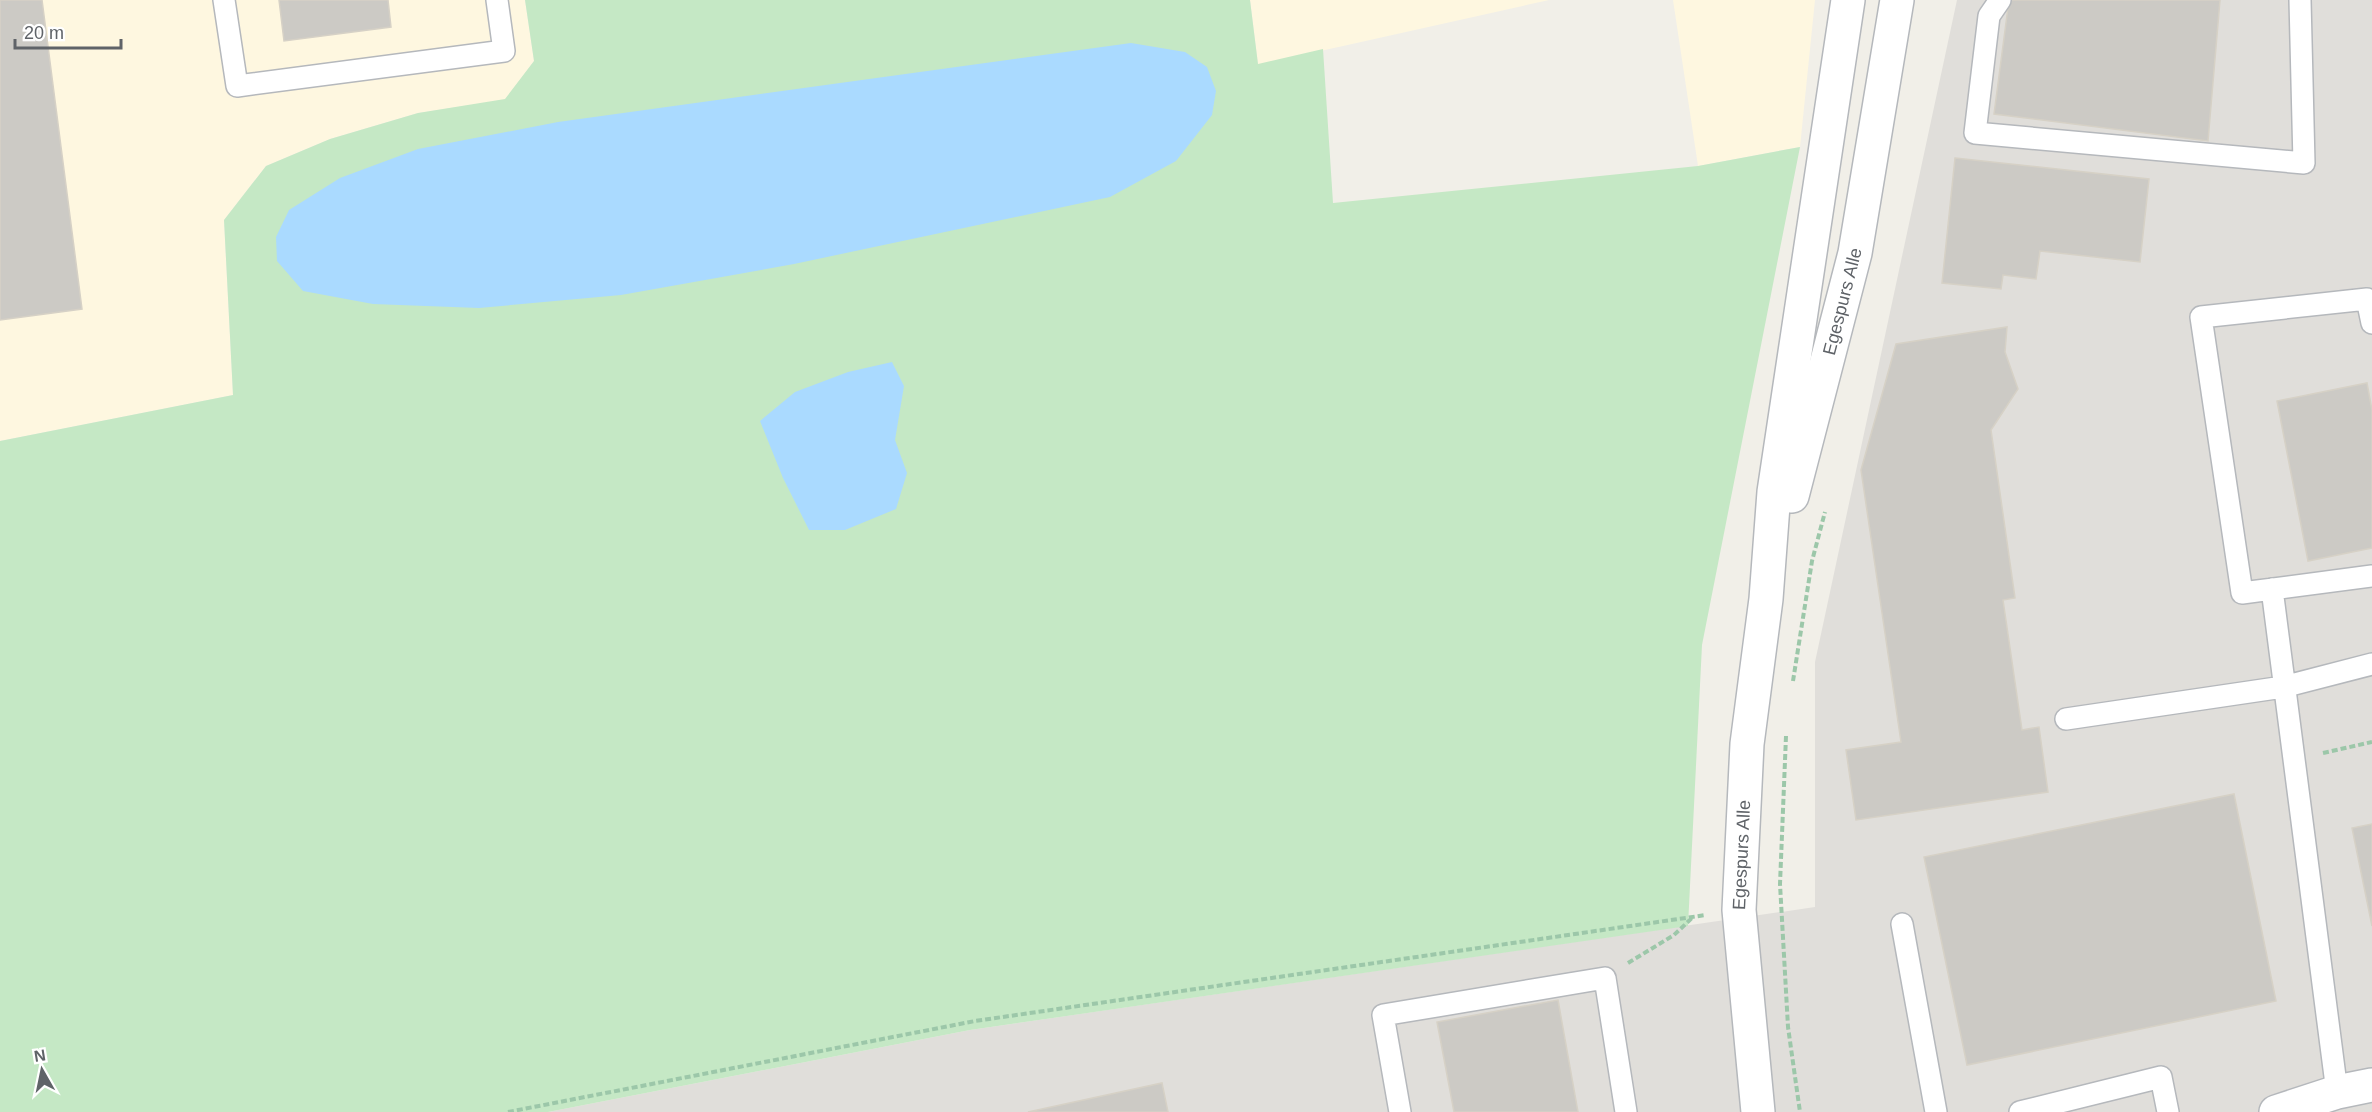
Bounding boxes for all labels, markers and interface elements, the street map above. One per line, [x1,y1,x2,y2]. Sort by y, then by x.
scale bar [15,12,122,50]
text: 20 m [24,23,64,43]
street label: Egespurs Alle [1819,246,1866,357]
street label: Egespurs Alle [1729,799,1754,910]
north arrow [12,1040,72,1100]
text: N [33,1046,47,1065]

